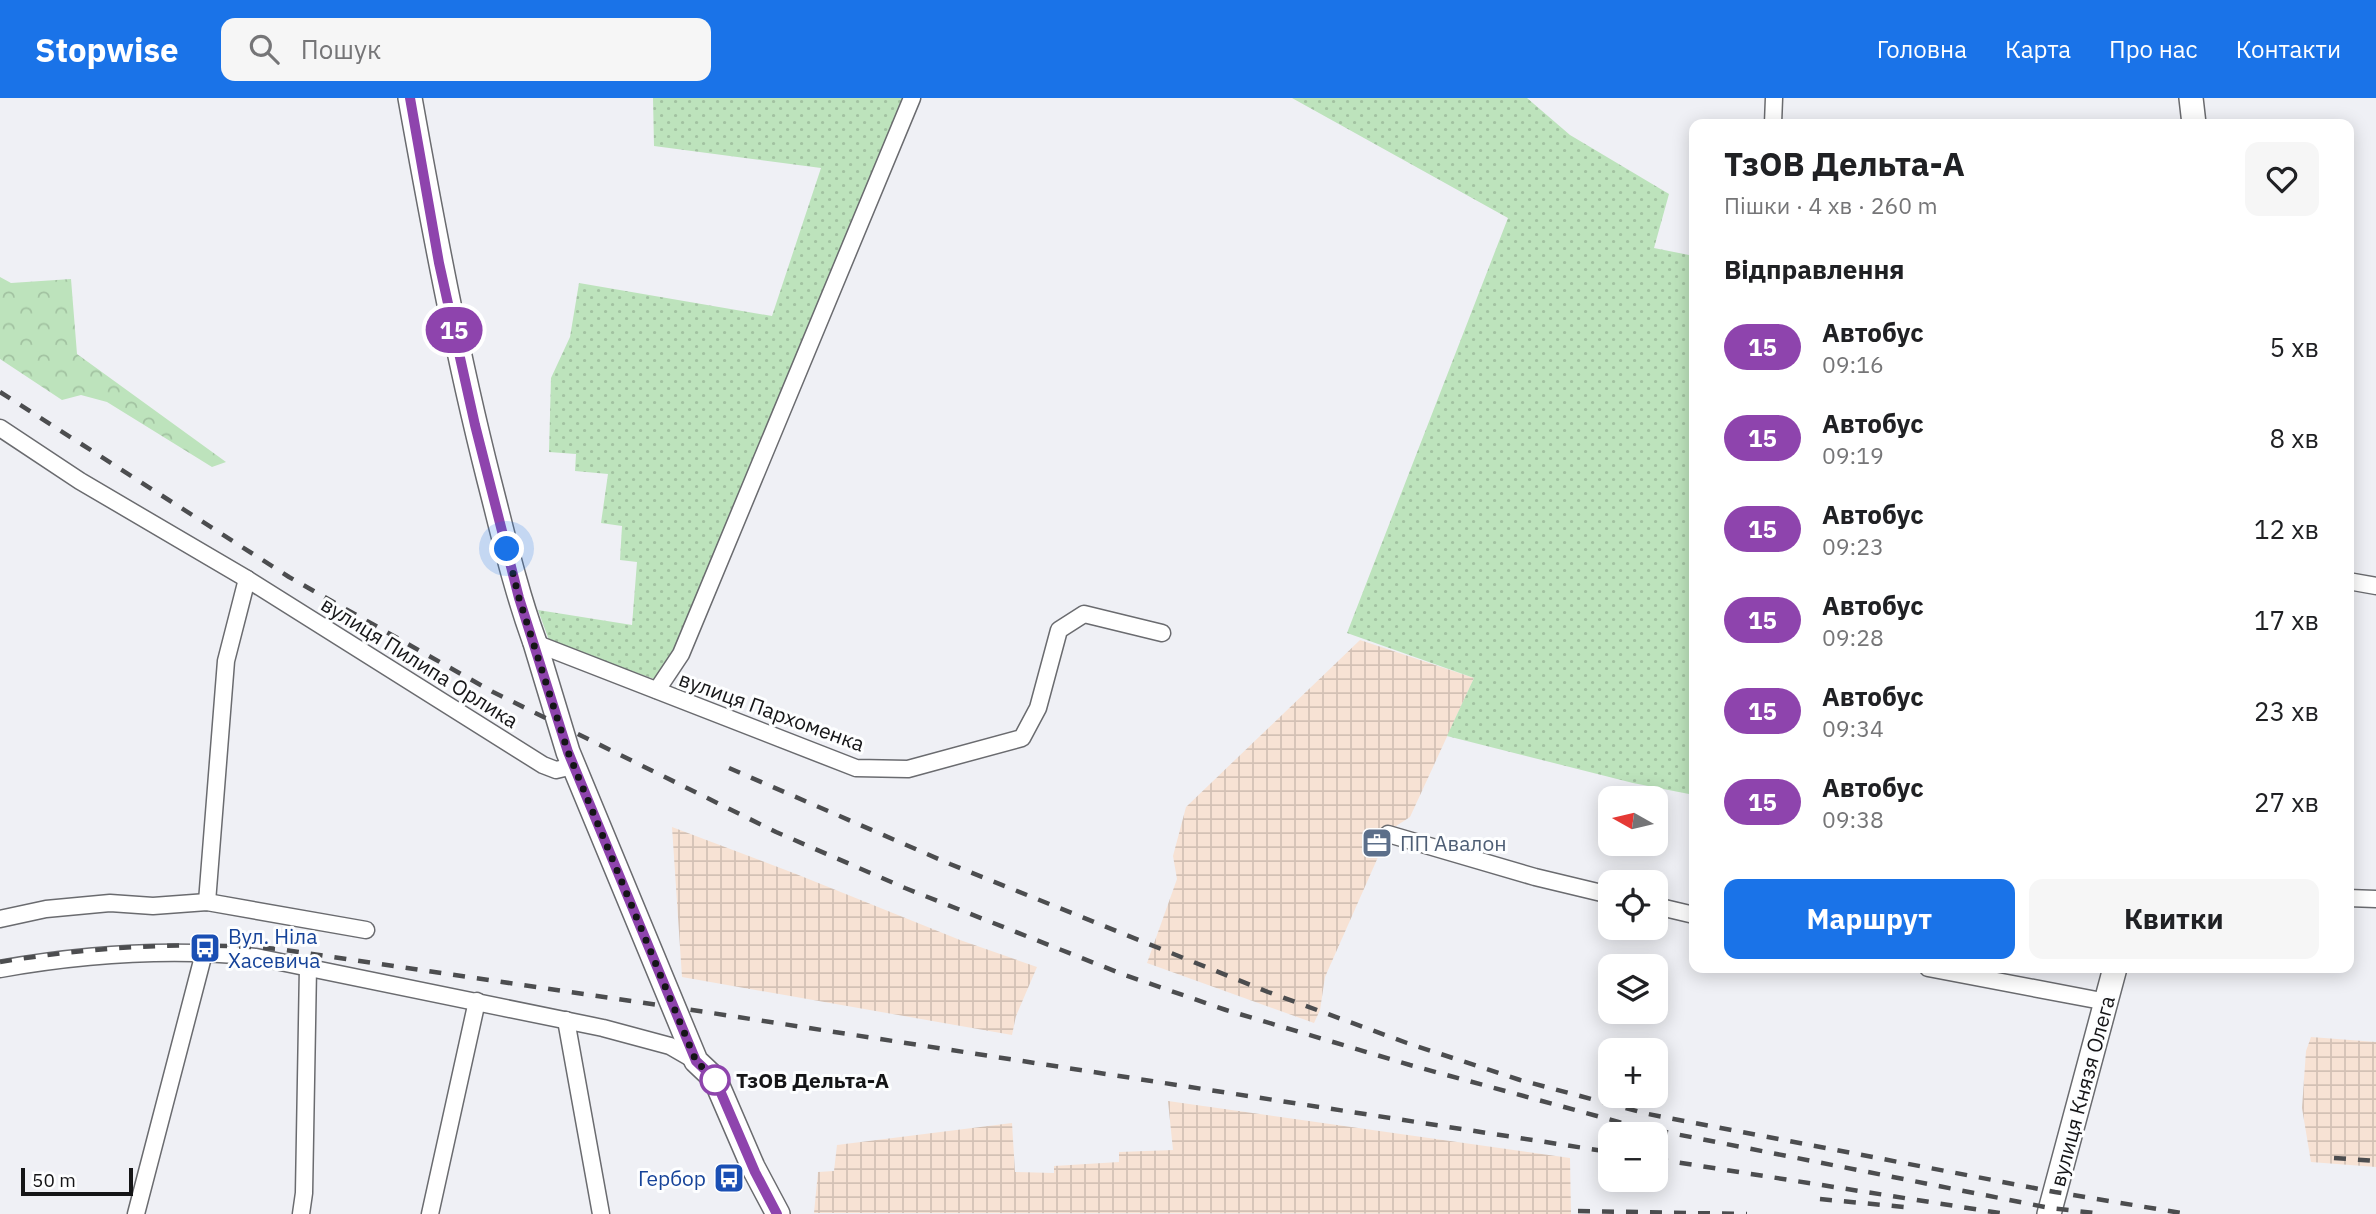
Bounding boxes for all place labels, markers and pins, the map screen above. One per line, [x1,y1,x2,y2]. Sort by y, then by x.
office icon: ПП Авалон [1360,826,1394,860]
place label: ПП Авалон [1400,829,1507,857]
place label: Вул. Ніла Хасевича [228,922,320,974]
bus stop icon: Вул. Ніла Хасевича [188,931,222,965]
marker: ТзОВ Дельта-А [700,1065,730,1095]
place label: ТзОВ Дельта-А [736,1066,889,1094]
bus stop icon: Гербор [712,1161,746,1195]
place label: Гербор [638,1164,706,1192]

